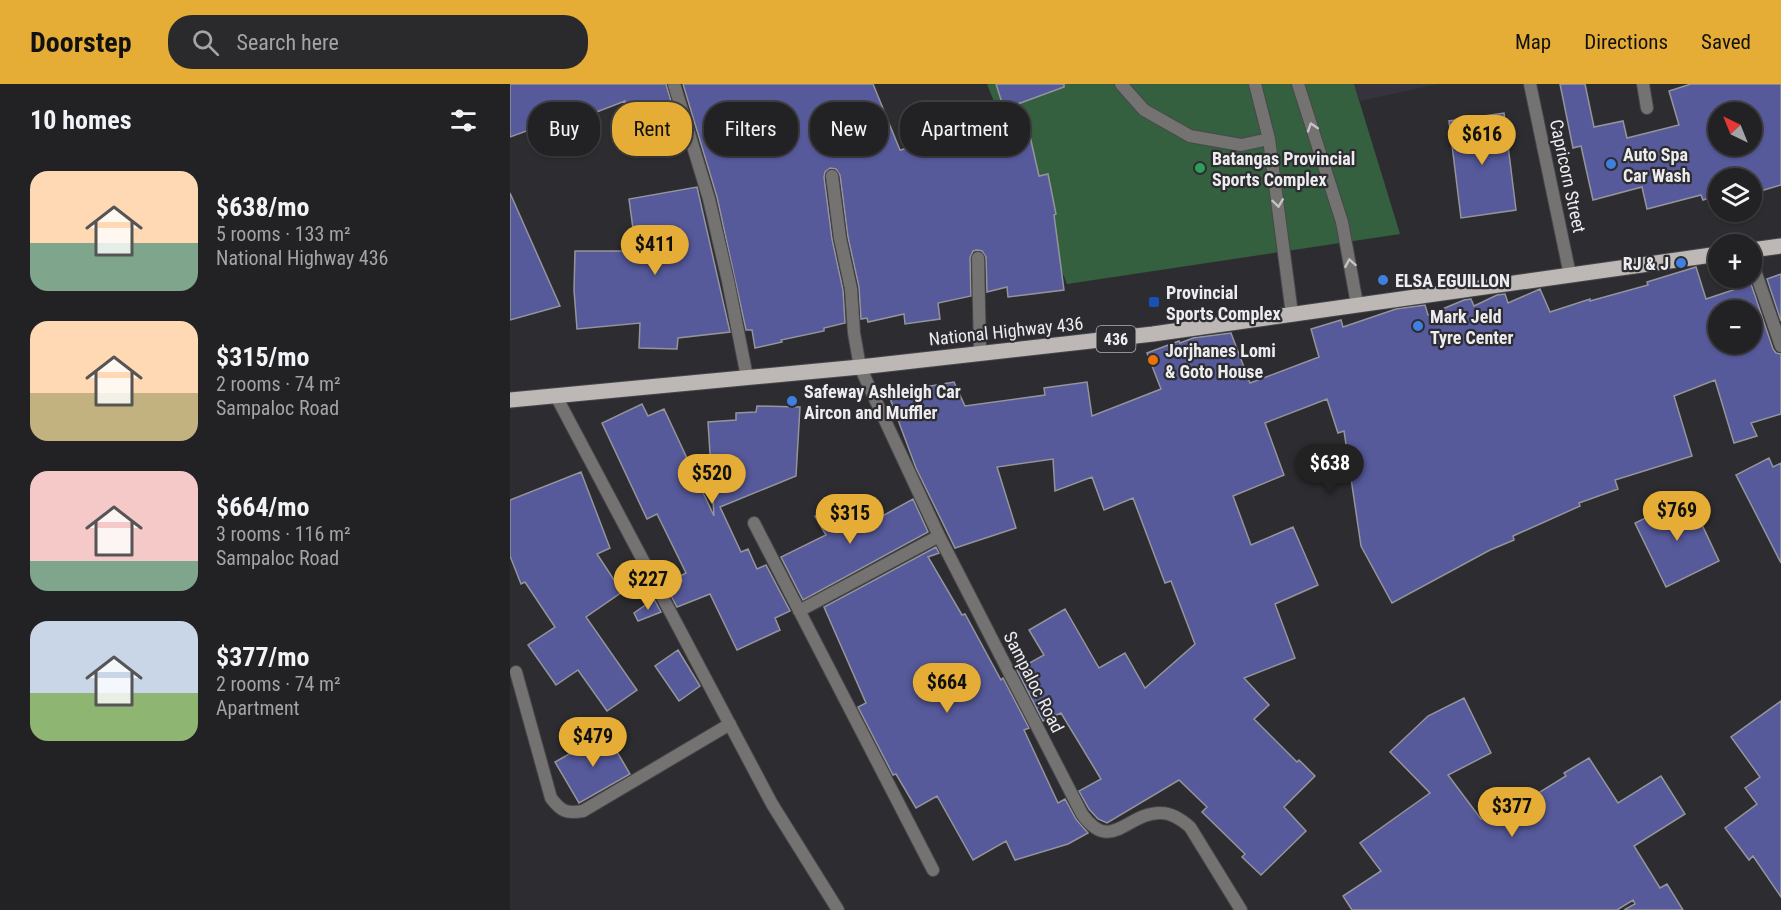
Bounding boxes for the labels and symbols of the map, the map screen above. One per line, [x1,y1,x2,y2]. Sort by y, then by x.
north arrow [1708,102,1762,156]
pin: $616 [1446,115,1518,166]
street label: Capricorn Street [1546,117,1590,235]
one-way arrow [1306,122,1319,133]
place label: Auto Spa Car Wash [1623,144,1691,186]
place label: Batangas Provincial Sports Complex [1212,148,1355,190]
marker: Auto Spa Car Wash [1604,157,1618,171]
marker: Batangas Provincial Sports Complex [1193,161,1207,175]
one-way arrow [1272,198,1284,208]
pin: $411 [619,225,691,276]
place label: RJ & J [1623,253,1669,274]
marker: RJ & J [1674,256,1688,270]
one-way arrow [1344,259,1357,269]
place label: ELSA EGUILLON [1395,270,1510,291]
marker: ELSA EGUILLON [1376,273,1390,287]
place label: Provincial Sports Complex [1166,282,1281,324]
marker: Provincial Sports Complex [1147,295,1161,309]
place label: Mark Jeld Tyre Center [1430,306,1513,348]
street label: National Highway 436 [928,312,1084,350]
marker: Mark Jeld Tyre Center [1411,319,1425,333]
road number: 436 [1096,326,1136,352]
place label: Jorjhanes Lomi & Goto House [1165,340,1276,382]
marker: Jorjhanes Lomi & Goto House [1146,353,1160,367]
place label: Safeway Ashleigh Car Aircon and Muffler [804,381,961,423]
marker: Safeway Ashleigh Car Aircon and Muffler [785,394,799,408]
pin: $638 [1294,444,1366,495]
pin: $520 [676,454,748,505]
pin: $769 [1641,491,1713,542]
pin: $315 [814,494,886,545]
pin: $227 [612,560,684,611]
street label: Sampaloc Road [1000,628,1068,736]
pin: $664 [911,663,983,714]
pin: $479 [557,717,629,768]
pin: $377 [1476,787,1548,838]

